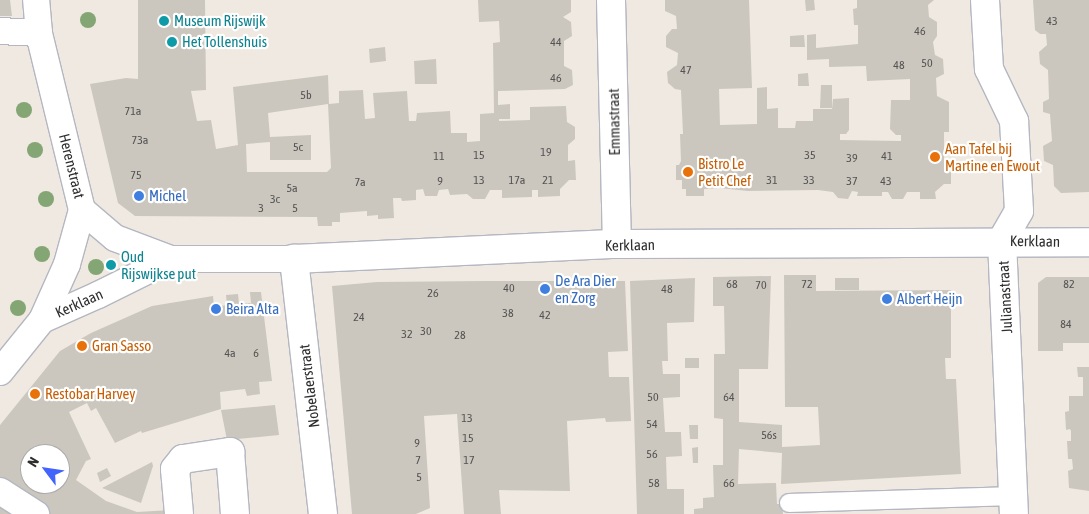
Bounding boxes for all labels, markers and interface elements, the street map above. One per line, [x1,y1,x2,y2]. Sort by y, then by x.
place label: Museum Rijswijk [174,12,266,30]
marker: Museum Rijswijk [158,15,170,27]
house number: 43 [1046,15,1058,29]
house number: 46 [914,25,926,39]
place label: Het Tollenshuis [182,33,267,51]
marker: Het Tollenshuis [166,36,178,48]
house number: 44 [550,36,562,50]
house number: 50 [921,57,933,71]
house number: 48 [893,59,905,73]
house number: 47 [680,64,692,78]
house number: 46 [550,72,562,86]
street label: Emmastraat [604,88,624,156]
house number: 5b [300,89,312,103]
house number: 71a [125,105,141,119]
street label: Herenstraat [55,132,89,200]
house number: 73a [132,134,148,148]
place label: Aan Tafel bij Martine en Ewout [945,139,1040,174]
house number: 5c [293,141,303,155]
house number: 19 [540,146,552,160]
house number: 15 [473,149,485,163]
house number: 35 [804,149,816,163]
house number: 11 [433,150,445,164]
house number: 41 [881,150,893,164]
marker: Aan Tafel bij Martine en Ewout [929,151,941,163]
house number: 39 [846,152,858,166]
place label: Bistro Le Petit Chef [698,154,751,189]
marker: Bistro Le Petit Chef [682,166,694,178]
house number: 75 [130,169,142,183]
house number: 13 [473,174,485,188]
house number: 17a [509,174,525,188]
house number: 21 [542,174,554,188]
house number: 31 [766,174,778,188]
house number: 33 [803,174,815,188]
house number: 9 [437,175,443,189]
house number: 37 [846,175,858,189]
house number: 43 [880,175,892,189]
house number: 7a [354,176,366,190]
house number: 5a [286,182,298,196]
place label: Michel [149,187,186,205]
marker: Michel [133,190,145,202]
house number: 3c [270,193,280,207]
house number: 3 [258,202,264,216]
house number: 5 [292,202,298,216]
street label: Kerklaan [1010,232,1060,250]
street label: Kerklaan [605,236,655,254]
place label: Oud Rijswijkse put [121,247,196,282]
marker: Oud Rijswijkse put [105,259,117,271]
street label: Julianastraat [994,260,1016,334]
place label: De Ara Dier en Zorg [555,271,616,306]
house number: 68 [726,278,738,292]
house number: 72 [801,278,813,292]
house number: 82 [1063,278,1075,292]
house number: 70 [755,279,767,293]
house number: 40 [503,282,515,296]
marker: De Ara Dier en Zorg [539,283,551,295]
house number: 48 [661,283,673,297]
street label: Kerklaan [52,285,106,321]
house number: 26 [427,287,439,301]
place label: Albert Heijn [897,290,963,308]
marker: Albert Heijn [881,293,893,305]
place label: Beira Alta [226,300,279,318]
marker: Beira Alta [210,303,222,315]
house number: 38 [502,307,514,321]
house number: 42 [539,309,551,323]
house number: 24 [353,311,365,325]
house number: 84 [1060,318,1072,332]
house number: 30 [420,325,432,339]
house number: 32 [401,328,413,342]
house number: 28 [454,329,466,343]
place label: Gran Sasso [92,337,151,355]
marker: Gran Sasso [76,340,88,352]
street label: Nobelaerstraat [295,343,323,429]
house number: 4a [224,347,236,361]
house number: 6 [253,347,259,361]
place label: Restobar Harvey [45,385,135,403]
marker: Restobar Harvey [29,388,41,400]
house number: 50 [647,391,659,405]
house number: 64 [723,391,735,405]
house number: 13 [461,412,473,426]
house number: 54 [646,418,658,432]
house number: 56s [761,429,777,443]
house number: 15 [462,432,474,446]
house number: 9 [414,437,420,451]
north arrow [20,444,70,494]
house number: 56 [646,448,658,462]
text: N [24,454,42,469]
house number: 7 [415,454,421,468]
house number: 17 [463,454,475,468]
house number: 5 [416,471,422,485]
house number: 58 [648,477,660,491]
house number: 66 [723,477,735,491]

